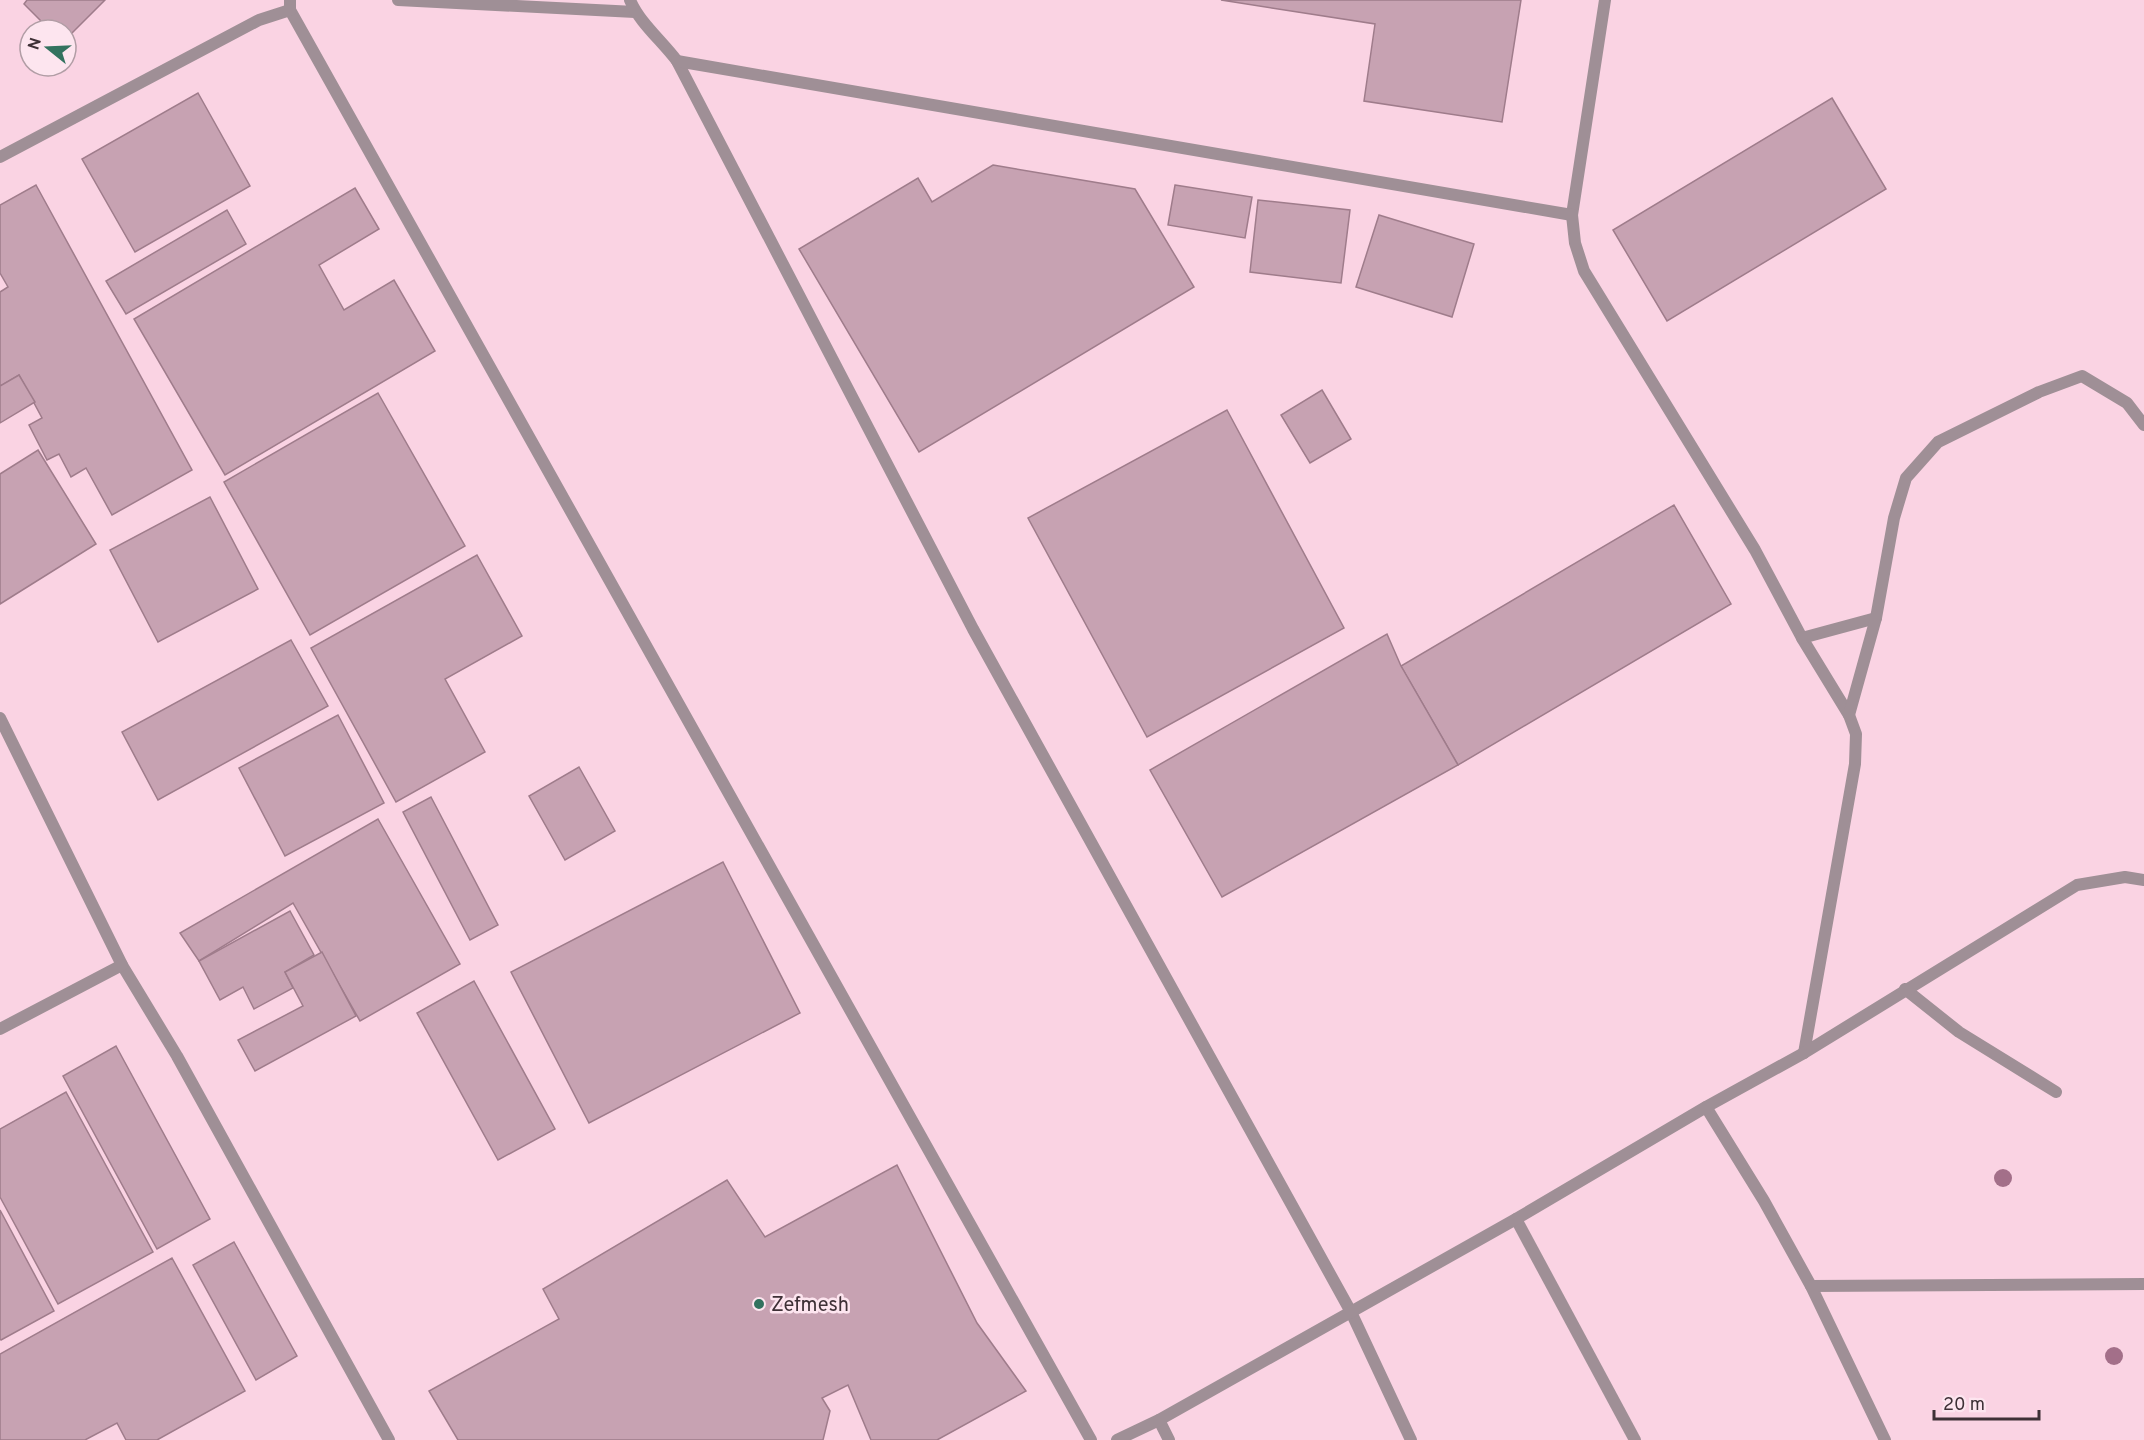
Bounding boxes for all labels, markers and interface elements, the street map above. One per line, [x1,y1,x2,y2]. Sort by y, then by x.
north arrow [18,18,78,78]
text: N [24,35,47,53]
place label: Zefmesh [771,1293,849,1319]
marker: Zefmesh [752,1297,766,1311]
scale bar [1934,1383,2039,1421]
text: 20 m [1943,1394,1985,1417]

